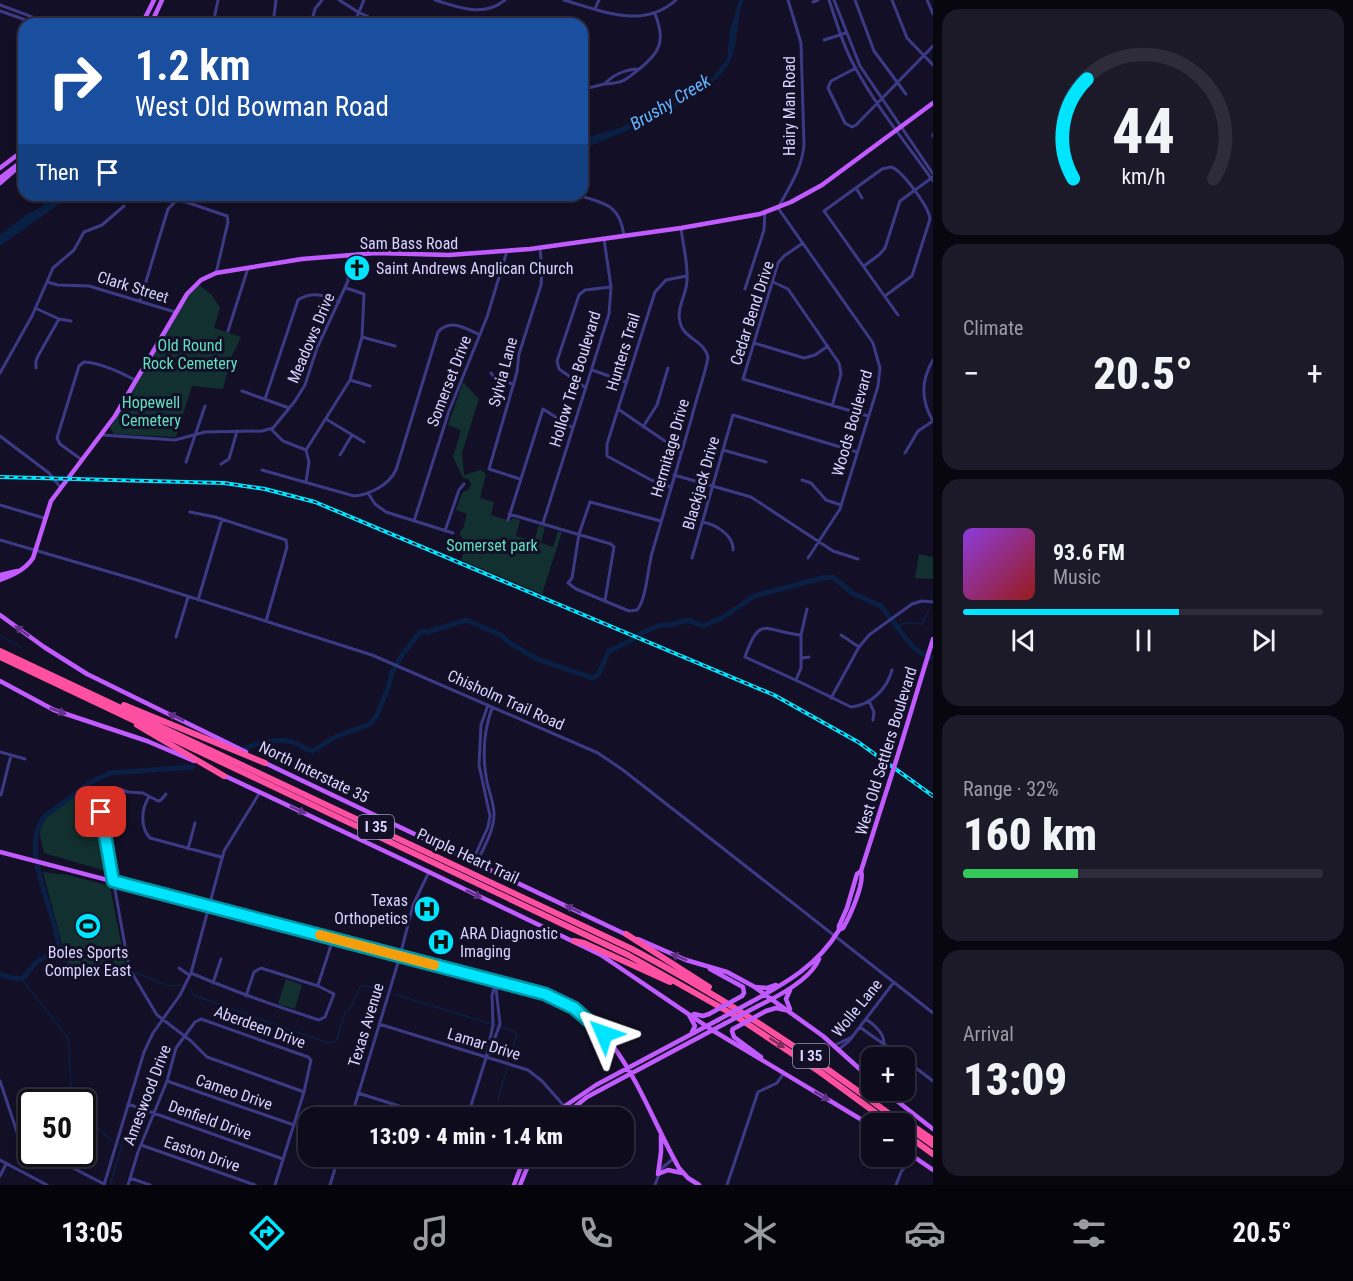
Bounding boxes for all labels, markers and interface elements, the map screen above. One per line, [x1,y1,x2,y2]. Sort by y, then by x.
text: 1.2 km [135,41,251,90]
icon: right [36,42,114,120]
street label: Hairy Man Road [780,56,799,156]
water label: Brushy Creek [626,69,715,134]
text: West Old Bowman Road [135,91,389,123]
text: 44 [1111,95,1175,168]
icon: arrive [91,156,124,189]
text: Then [36,160,79,185]
text: km/h [1121,164,1165,189]
street label: Sam Bass Road [360,234,458,253]
church icon: Saint Andrews Anglican Church [342,253,372,283]
place label: Saint Andrews Anglican Church [376,259,573,278]
street label: Cedar Bend Drive [726,259,778,367]
street label: Clark Street [95,267,171,307]
street label: Meadows Drive [283,290,339,386]
street label: Hollow Tree Boulevard [545,309,605,449]
street label: Hunters Trail [602,311,644,393]
text: Climate [963,316,1023,340]
street label: Somerset Drive [423,333,475,429]
street label: Sylvia Lane [485,335,521,409]
park label: Old Round Rock Cemetery [143,336,238,373]
text: 20.5° [1093,347,1193,400]
text: − [963,354,980,393]
text: + [1307,354,1323,393]
street label: Woods Boulevard [828,368,876,478]
park label: Hopewell Cemetery [121,393,181,430]
street label: Hermitage Drive [647,397,693,499]
street label: Blackjack Drive [679,434,723,532]
park label: Somerset park [446,536,539,555]
text: 93.6 FM [1053,540,1125,565]
text: Music [1053,565,1101,589]
icon: previous [1007,624,1040,657]
icon: pause [1127,624,1160,657]
icon: next [1247,624,1280,657]
one-way arrow [15,625,31,637]
street label: West Old Settlers Boulevard [851,665,921,837]
street label: Chisholm Trail Road [445,666,567,734]
one-way arrow [50,707,68,717]
one-way arrow [168,712,185,721]
street label: North Interstate 35 [256,737,372,807]
text: Range · 32% [963,777,1059,801]
pin [75,786,126,837]
icon: arrive [84,795,117,828]
one-way arrow [290,805,307,814]
text: 160 km [963,808,1097,861]
road number: I 35 [358,815,394,839]
street label: Purple Heart Trail [414,824,522,888]
one-way arrow [466,889,483,898]
place label: Texas Orthopetics [334,891,408,928]
hospital icon: Texas Orthopetics [412,894,442,924]
one-way arrow [565,904,582,913]
sports icon: Boles Sports Complex East [73,911,103,941]
place label: ARA Diagnostic Imaging [460,924,558,961]
hospital icon: ARA Diagnostic Imaging [426,927,456,957]
place label: Boles Sports Complex East [45,943,132,980]
one-way arrow [670,952,688,962]
street label: Wolle Lane [828,975,886,1041]
street label: Texas Avenue [344,981,388,1069]
street label: Aberdeen Drive [212,1002,308,1052]
position arrow [572,1002,636,1066]
text: Arrival [963,1022,1014,1046]
street label: Lamar Drive [445,1024,523,1064]
one-way arrow [769,1038,785,1049]
street label: Ameswood Drive [119,1042,175,1148]
road number: I 35 [793,1044,829,1068]
map controls [861,1047,915,1167]
button: + [861,1047,915,1101]
text: 13:09 [963,1053,1067,1106]
street label: Cameo Drive [193,1070,275,1114]
speed limit sign: 50 [18,1089,96,1167]
one-way arrow [814,1091,831,1101]
street label: Denfield Drive [166,1096,254,1144]
button: − [861,1113,915,1167]
text: 13:09 · 4 min · 1.4 km [369,1124,563,1149]
street label: Easton Drive [162,1132,242,1176]
icon: directions [246,1212,288,1254]
icon: music [410,1212,452,1254]
icon: phone [575,1212,617,1254]
icon: climate [739,1212,781,1254]
icon: car [904,1212,946,1254]
icon: filters [1068,1212,1110,1254]
text: 13:05 [61,1217,123,1249]
text: 20.5° [1232,1217,1292,1249]

